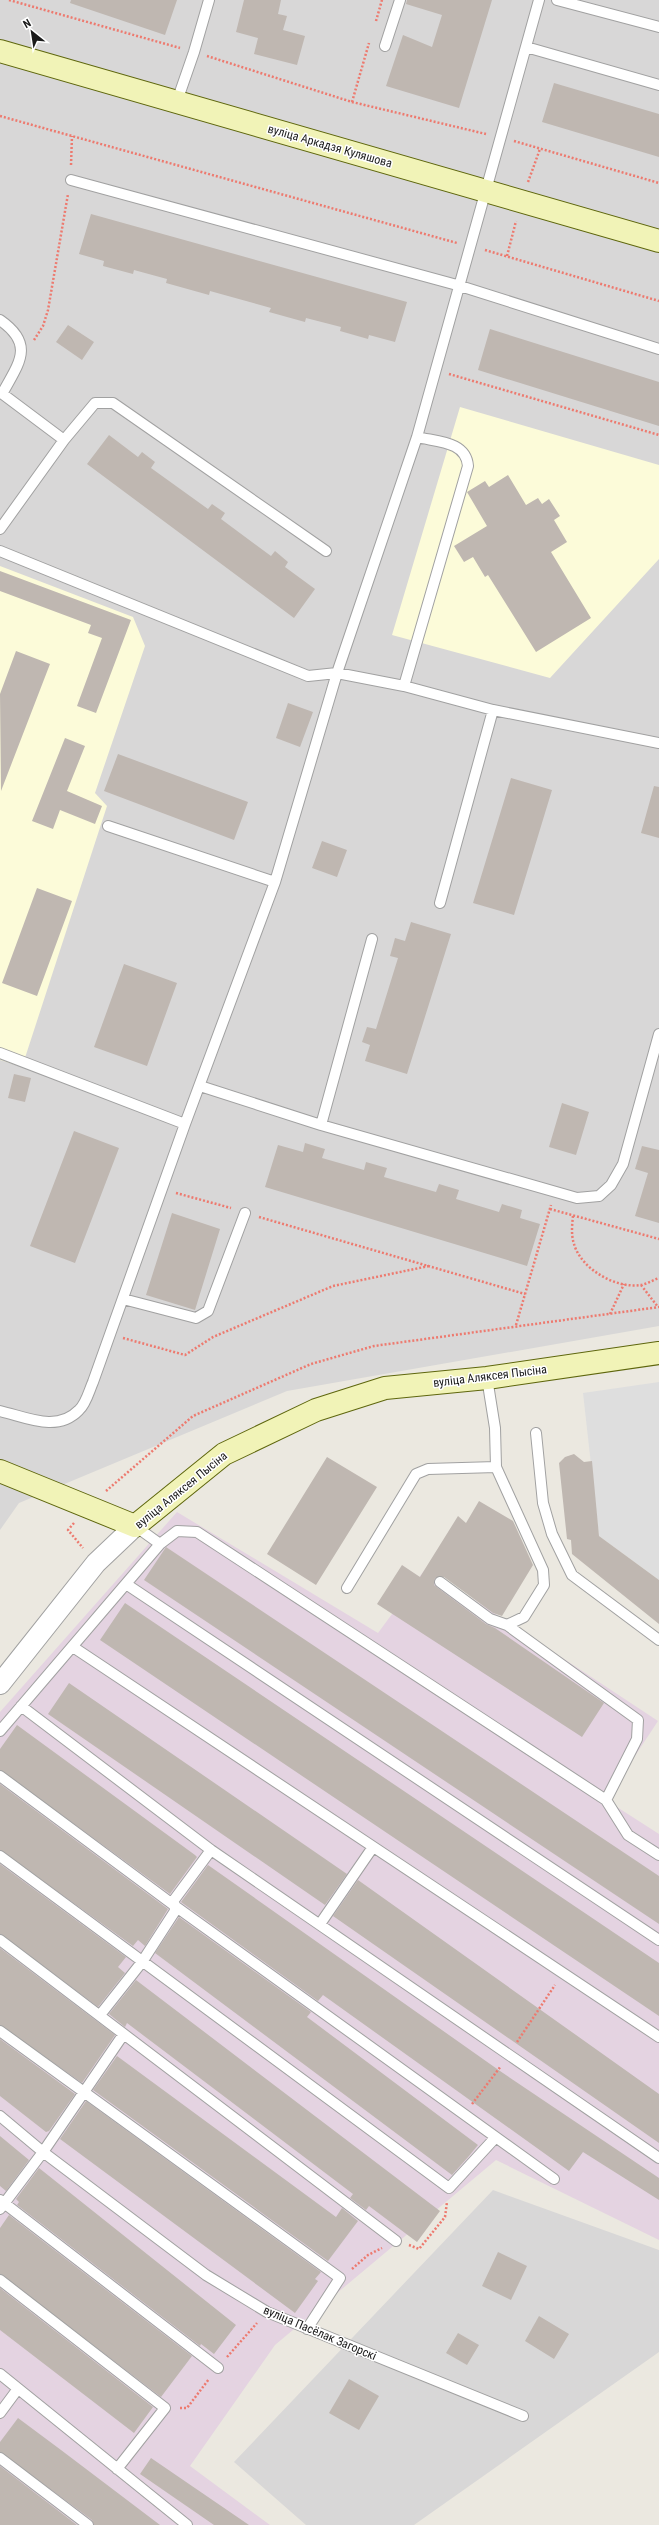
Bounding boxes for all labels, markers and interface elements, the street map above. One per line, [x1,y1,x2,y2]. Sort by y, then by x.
north arrow [12,12,52,52]
text: N [21,16,34,31]
street label: вуліца Аркадзя Куляшова [266,122,394,171]
street label: вуліца Аляксея Пысіна [432,1362,548,1390]
street label: вуліца Аляксея Пысіна [132,1448,230,1531]
street label: вуліца Пасёлак Загорскі [261,2303,379,2363]

